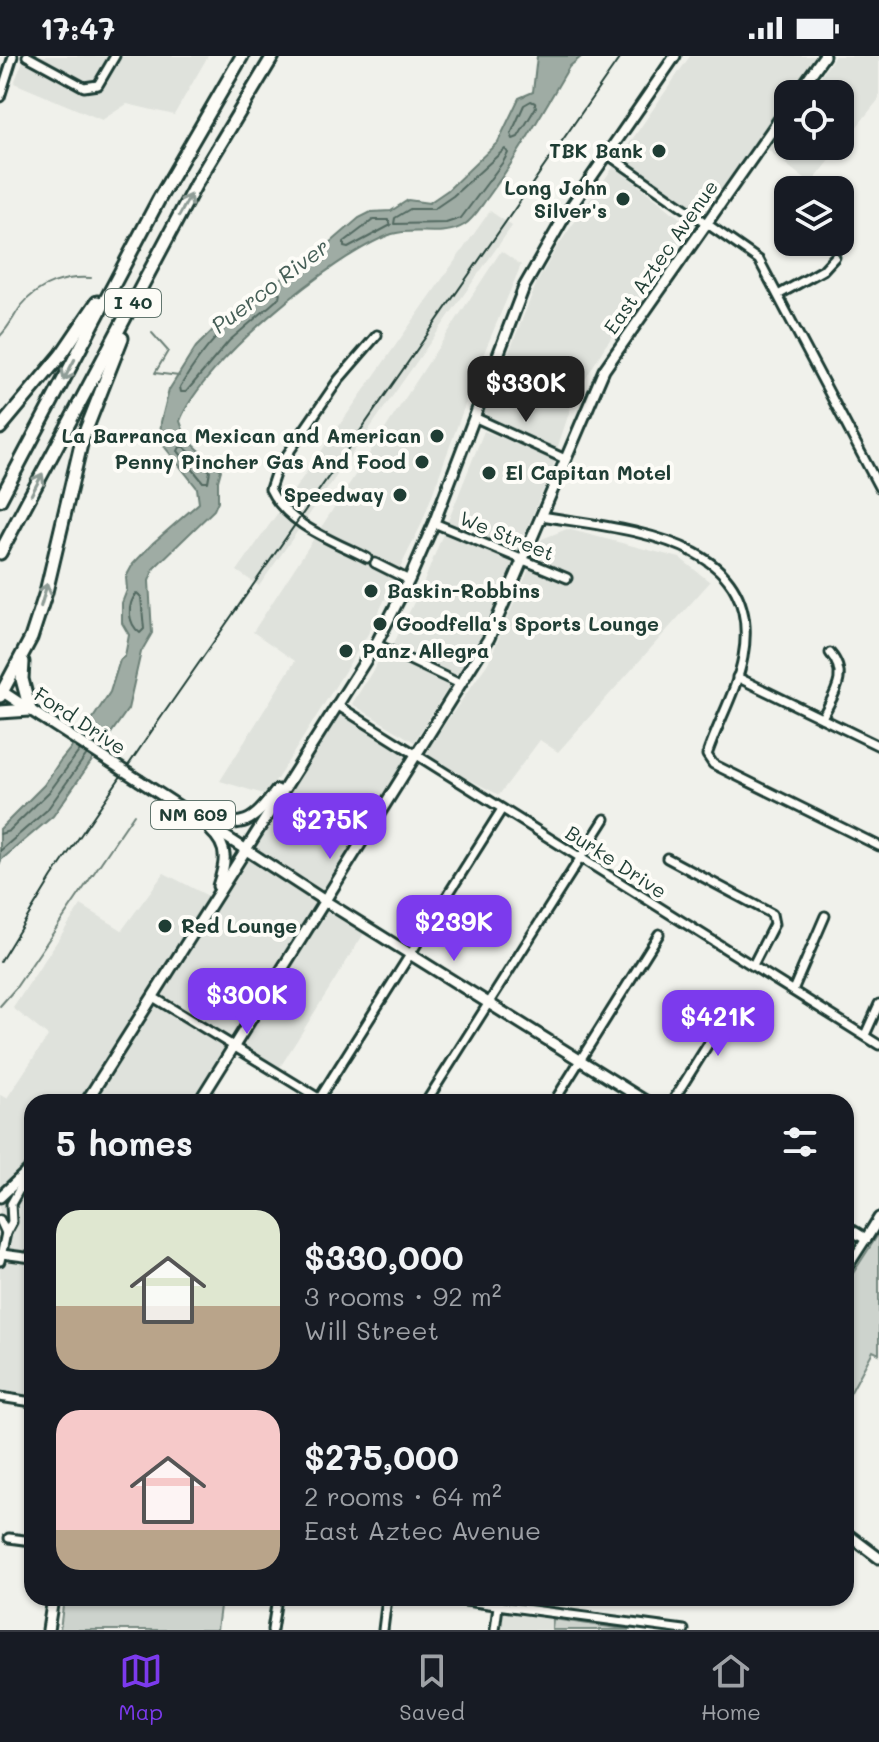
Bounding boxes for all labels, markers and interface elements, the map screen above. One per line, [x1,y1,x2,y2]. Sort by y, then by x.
text: 17:47 [40,8,115,48]
map controls [774,80,854,256]
button: locate [774,80,854,160]
place label: TBK Bank [549,137,643,163]
marker: TBK Bank [650,142,668,160]
place label: Long John Silver's [504,174,607,223]
street label: East Aztec Avenue [597,174,723,339]
button: layers [774,176,854,256]
marker: Long John Silver's [614,190,632,208]
one-way arrow [178,194,194,218]
water label: Puerco River [205,232,334,339]
road number: I 40 [105,289,161,317]
pin: $330K [470,356,582,424]
one-way arrow [61,357,76,381]
text: $330K [485,365,567,399]
place label: La Barranca Mexican and American [62,422,421,448]
marker: La Barranca Mexican and American [428,427,446,445]
place label: Penny Pincher Gas And Food [114,448,406,474]
marker: Penny Pincher Gas And Food [413,453,431,471]
place label: El Capitan Motel [505,459,671,485]
marker: El Capitan Motel [480,464,498,482]
one-way arrow [29,473,45,496]
place label: Speedway [284,481,384,507]
marker: Speedway [391,486,409,504]
street label: We Street [456,504,559,566]
place label: Baskin-Robbins [387,577,540,603]
marker: Baskin-Robbins [362,582,380,600]
one-way arrow [38,583,53,609]
place label: Goodfella's Sports Lounge [396,610,659,636]
marker: Goodfella's Sports Lounge [371,615,389,633]
place label: Panz Allegra [362,637,489,663]
marker: Panz Allegra [337,642,355,660]
street label: Ford Drive [29,681,132,760]
pin: $275K [274,793,386,861]
road number: NM 609 [151,801,235,829]
text: $275K [291,802,369,836]
street label: Burke Drive [561,819,672,904]
pin: $239K [398,895,510,963]
text: $239K [415,904,493,938]
place label: Red Lounge [181,912,297,938]
marker: Red Lounge [156,917,174,935]
pin: $300K [191,968,303,1036]
text: $300K [206,977,288,1011]
pin: $421K [662,990,774,1058]
text: $421K [680,999,756,1033]
text: 5 homes [56,1120,193,1165]
icon: filters [778,1120,822,1164]
text: $330,000 [304,1234,464,1279]
icon: home [120,1242,216,1338]
text: 3 rooms · 92 m² [304,1279,502,1313]
text: Will Street [304,1313,439,1347]
text: $275,000 [304,1434,459,1479]
icon: home [120,1442,216,1538]
text: 2 rooms · 64 m² [304,1479,502,1513]
text: East Aztec Avenue [304,1513,541,1547]
tab: Map [118,1649,163,1726]
tab: Saved [399,1649,465,1726]
tab: Home [701,1649,761,1726]

